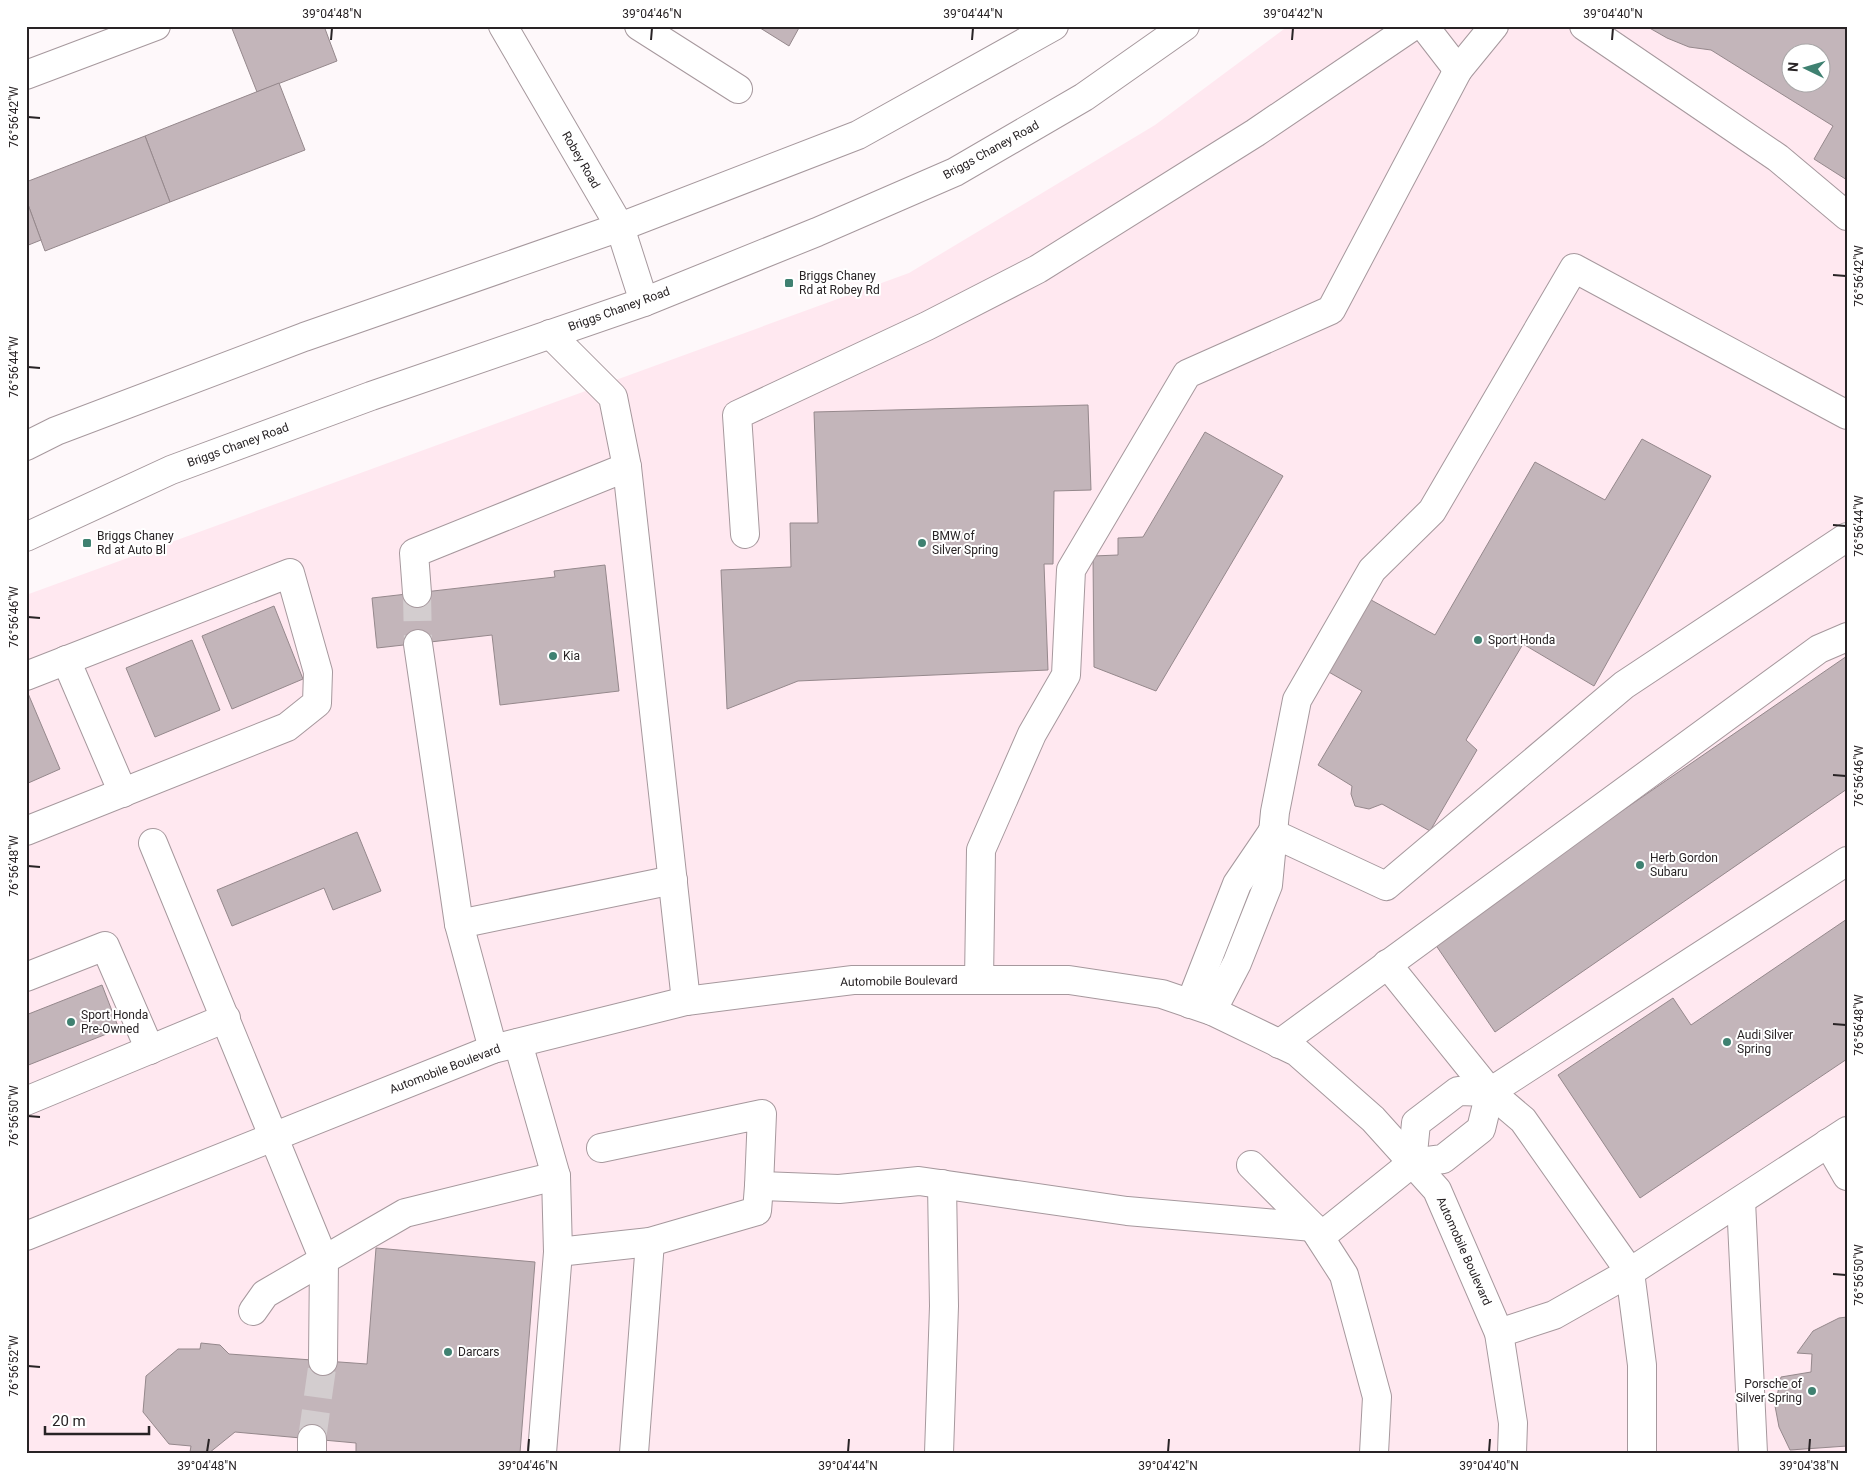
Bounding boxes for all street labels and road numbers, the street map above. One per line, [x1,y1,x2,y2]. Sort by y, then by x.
street label: Briggs Chaney Road [941,118,1041,182]
street label: Robey Road [559,129,603,191]
street label: Briggs Chaney Road [566,284,672,334]
street label: Briggs Chaney Road [185,420,291,470]
street label: Automobile Boulevard [840,973,958,989]
street label: Automobile Boulevard [388,1041,502,1097]
street label: Automobile Boulevard [1434,1195,1494,1307]

